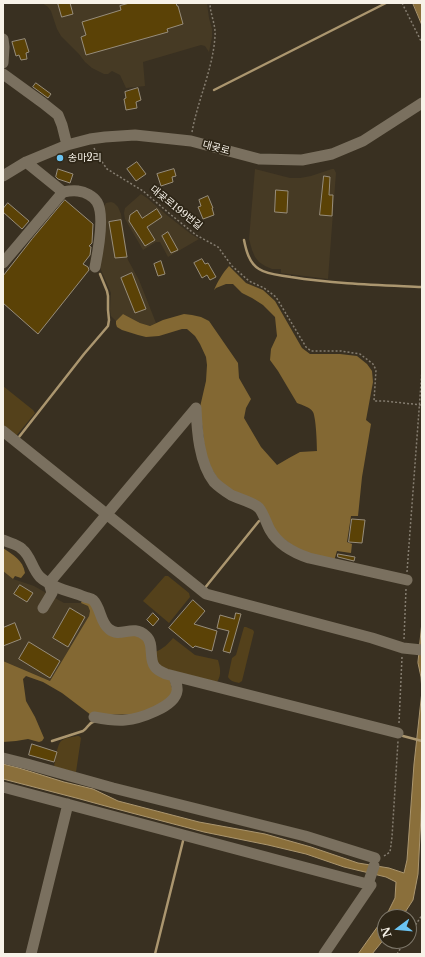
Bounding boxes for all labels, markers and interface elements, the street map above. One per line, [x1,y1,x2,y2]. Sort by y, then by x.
street label: 대곶로 [201,139,231,157]
place label: 송마2리 [68,152,102,164]
marker: 송마2리 [55,153,65,163]
street label: 대곶로199번길 [148,183,204,233]
north arrow [377,909,417,949]
text: N [378,925,395,939]

